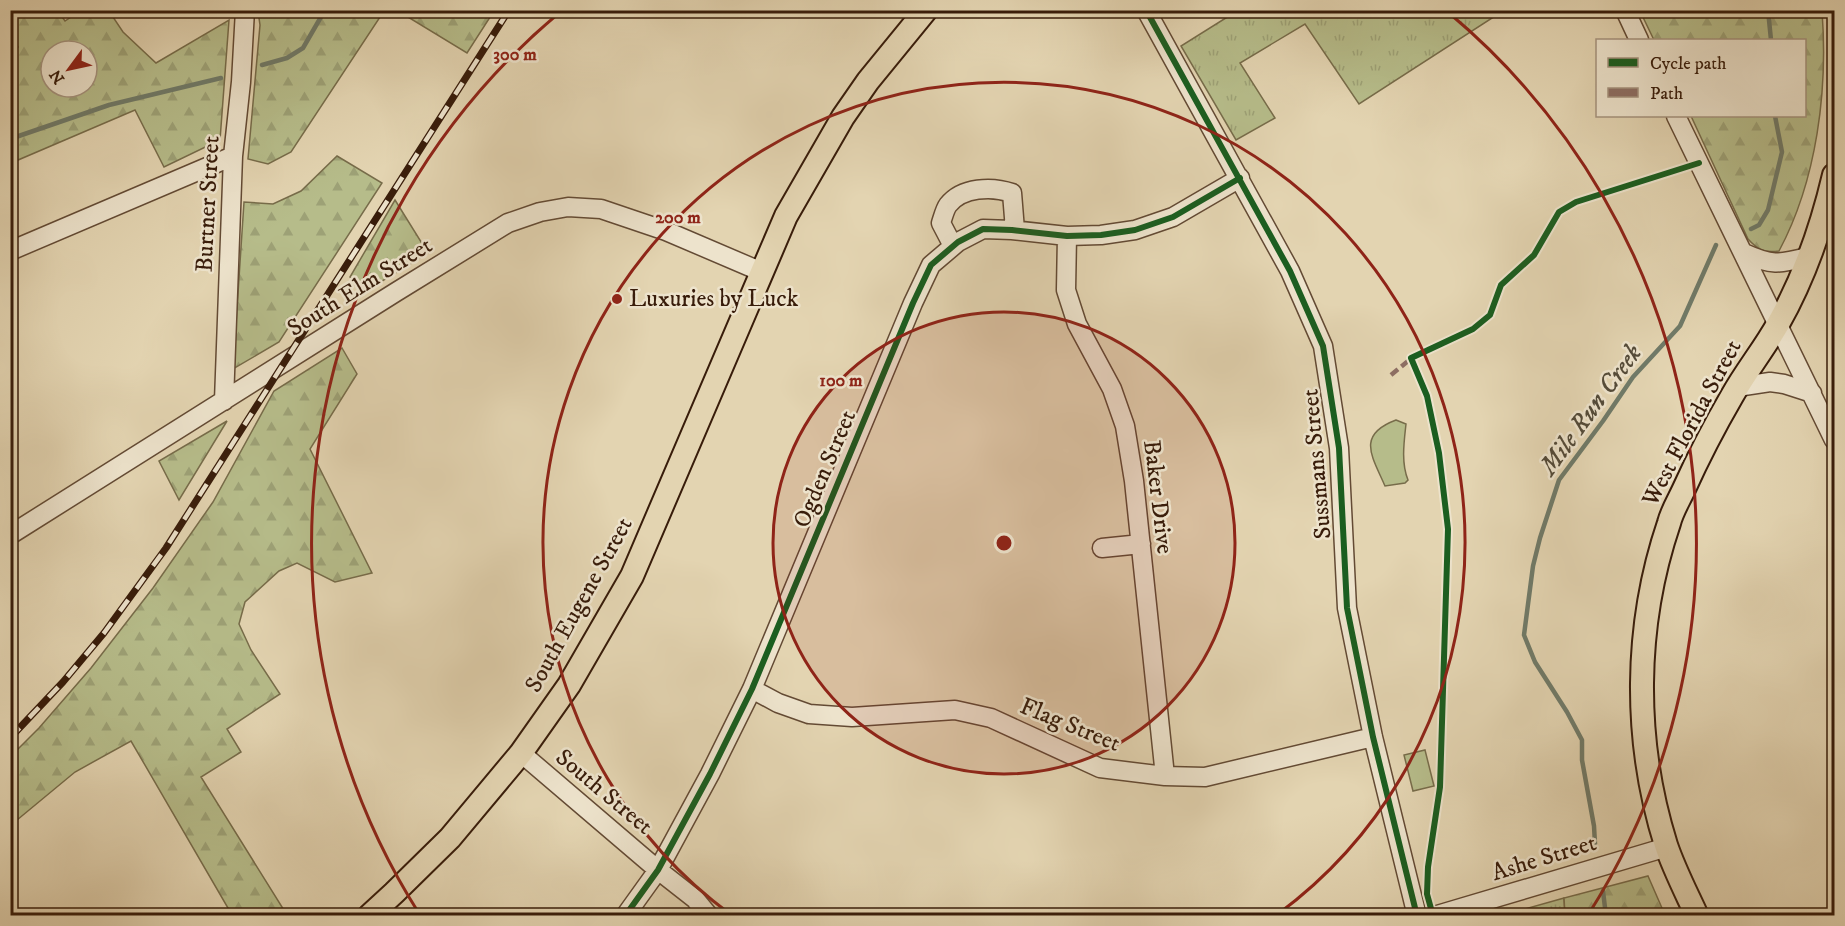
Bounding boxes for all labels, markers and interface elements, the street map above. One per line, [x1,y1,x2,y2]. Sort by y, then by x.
north arrow [39,39,99,99]
legend [1596,39,1806,117]
text: 300 m [493,44,537,66]
text: Cycle path [1650,53,1727,75]
text: N [45,66,69,88]
text: Path [1650,83,1684,105]
street label: Burtner Street [189,135,227,273]
text: 200 m [655,207,701,229]
street label: South Elm Street [282,230,438,344]
place label: Luxuries by Luck [629,284,798,314]
marker: Luxuries by Luck [610,292,624,306]
street label: West Florida Street [1635,334,1749,512]
water label: Mile Run Creek [1531,338,1650,484]
text: 100 m [819,370,863,392]
street label: Sussmans Street [1295,387,1339,540]
street label: Ogden Street [787,405,863,532]
street label: Baker Drive [1136,438,1180,556]
street label: South Eugene Street [518,512,640,698]
centre of rings [994,533,1014,553]
street label: Flag Street [1015,691,1125,759]
street label: South Street [549,743,659,842]
street label: Ashe Street [1488,828,1600,888]

